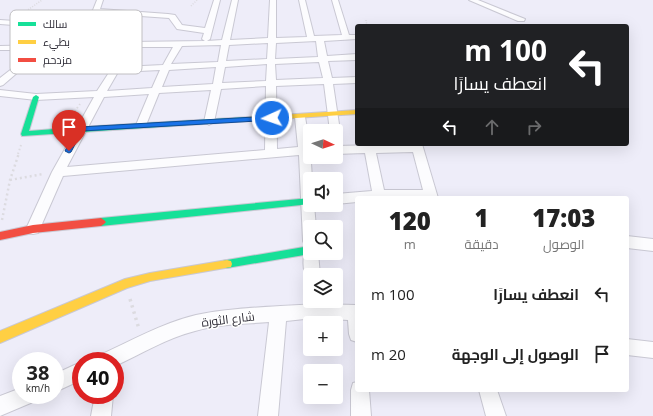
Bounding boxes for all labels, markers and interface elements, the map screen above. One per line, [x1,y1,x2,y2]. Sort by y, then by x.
legend [10,10,142,74]
text: سالك [43,16,67,31]
text: 100 m [464,31,547,69]
text: بطيء [43,34,70,51]
icon: left [561,40,613,92]
text: مزدحم [43,52,72,68]
text: انعطف يسارًا [454,71,547,95]
position arrow [251,97,293,139]
pin [52,110,86,151]
icon: arrive [58,116,80,138]
icon: left [439,116,461,138]
icon: ahead [481,116,503,138]
icon: right [523,116,545,138]
north arrow [303,124,343,164]
map controls [303,124,343,404]
button: sound [303,172,343,212]
text: 1 [474,201,489,234]
text: 17:03 [532,201,595,234]
text: 120 [389,204,431,237]
button: search [303,220,343,260]
text: m [404,235,416,253]
text: دقيقة [465,235,498,253]
text: الوصول [543,235,584,253]
button: layers [303,268,343,308]
icon: left [591,283,613,305]
text: 100 m [371,284,415,304]
text: انعطف يسارًا [493,284,579,304]
street label: شارع الثورة [200,307,256,331]
button: + [303,316,343,356]
icon: arrive [591,343,613,365]
text: 20 m [371,344,406,364]
text: الوصول إلى الوجهة [452,344,579,364]
speed limit sign: 40 [72,352,124,404]
text: 38 [27,359,49,386]
button: − [303,364,343,404]
text: km/h [26,381,50,395]

